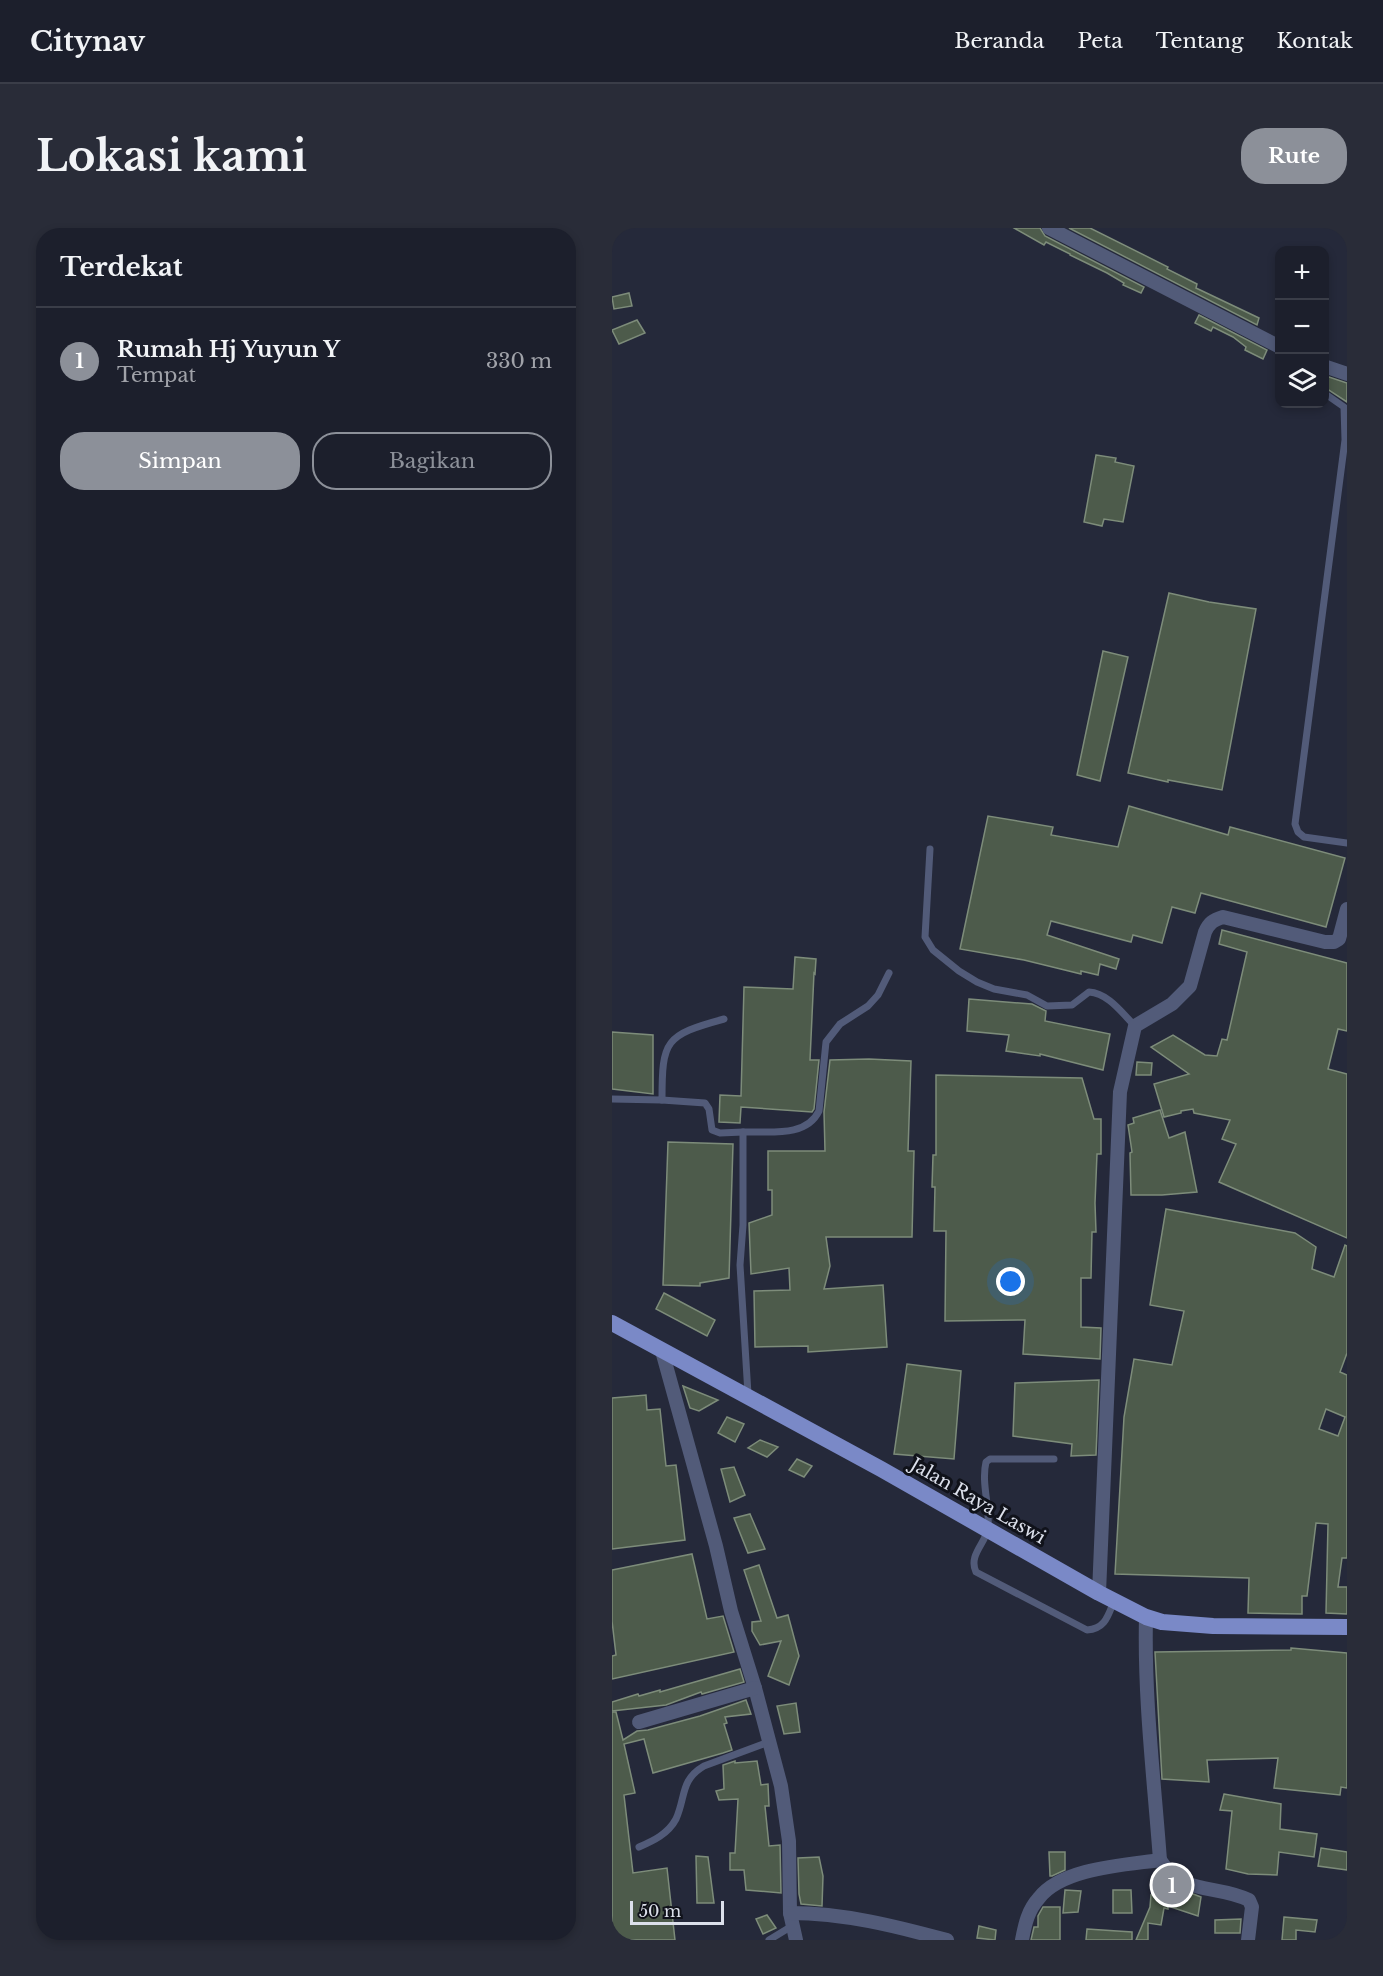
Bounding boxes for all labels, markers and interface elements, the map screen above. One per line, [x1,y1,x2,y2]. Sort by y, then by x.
text: Citynav [30,24,145,59]
text: Beranda [954,28,1044,54]
text: Peta [1077,28,1123,54]
text: Tentang [1156,28,1244,54]
text: Kontak [1277,28,1353,54]
button: Rute [1241,128,1347,184]
text: Lokasi kami [36,130,307,182]
map controls [1275,246,1329,408]
button: + [1275,246,1329,300]
text: Terdekat [60,251,183,283]
button: − [1275,300,1329,354]
text: Rumah Hj Yuyun Y [117,336,340,363]
text: 1 [75,349,84,373]
text: 330 m [486,349,552,373]
button: layers [1275,354,1329,408]
text: Tempat [117,363,196,387]
button: Simpan [60,432,300,490]
button: Bagikan [312,432,552,490]
your location [996,1267,1025,1296]
street label: Jalan Raya Laswi [905,1452,1050,1549]
pin: 1 [1152,1862,1192,1908]
scale bar [630,1898,724,1926]
text: 50 m [639,1901,681,1921]

